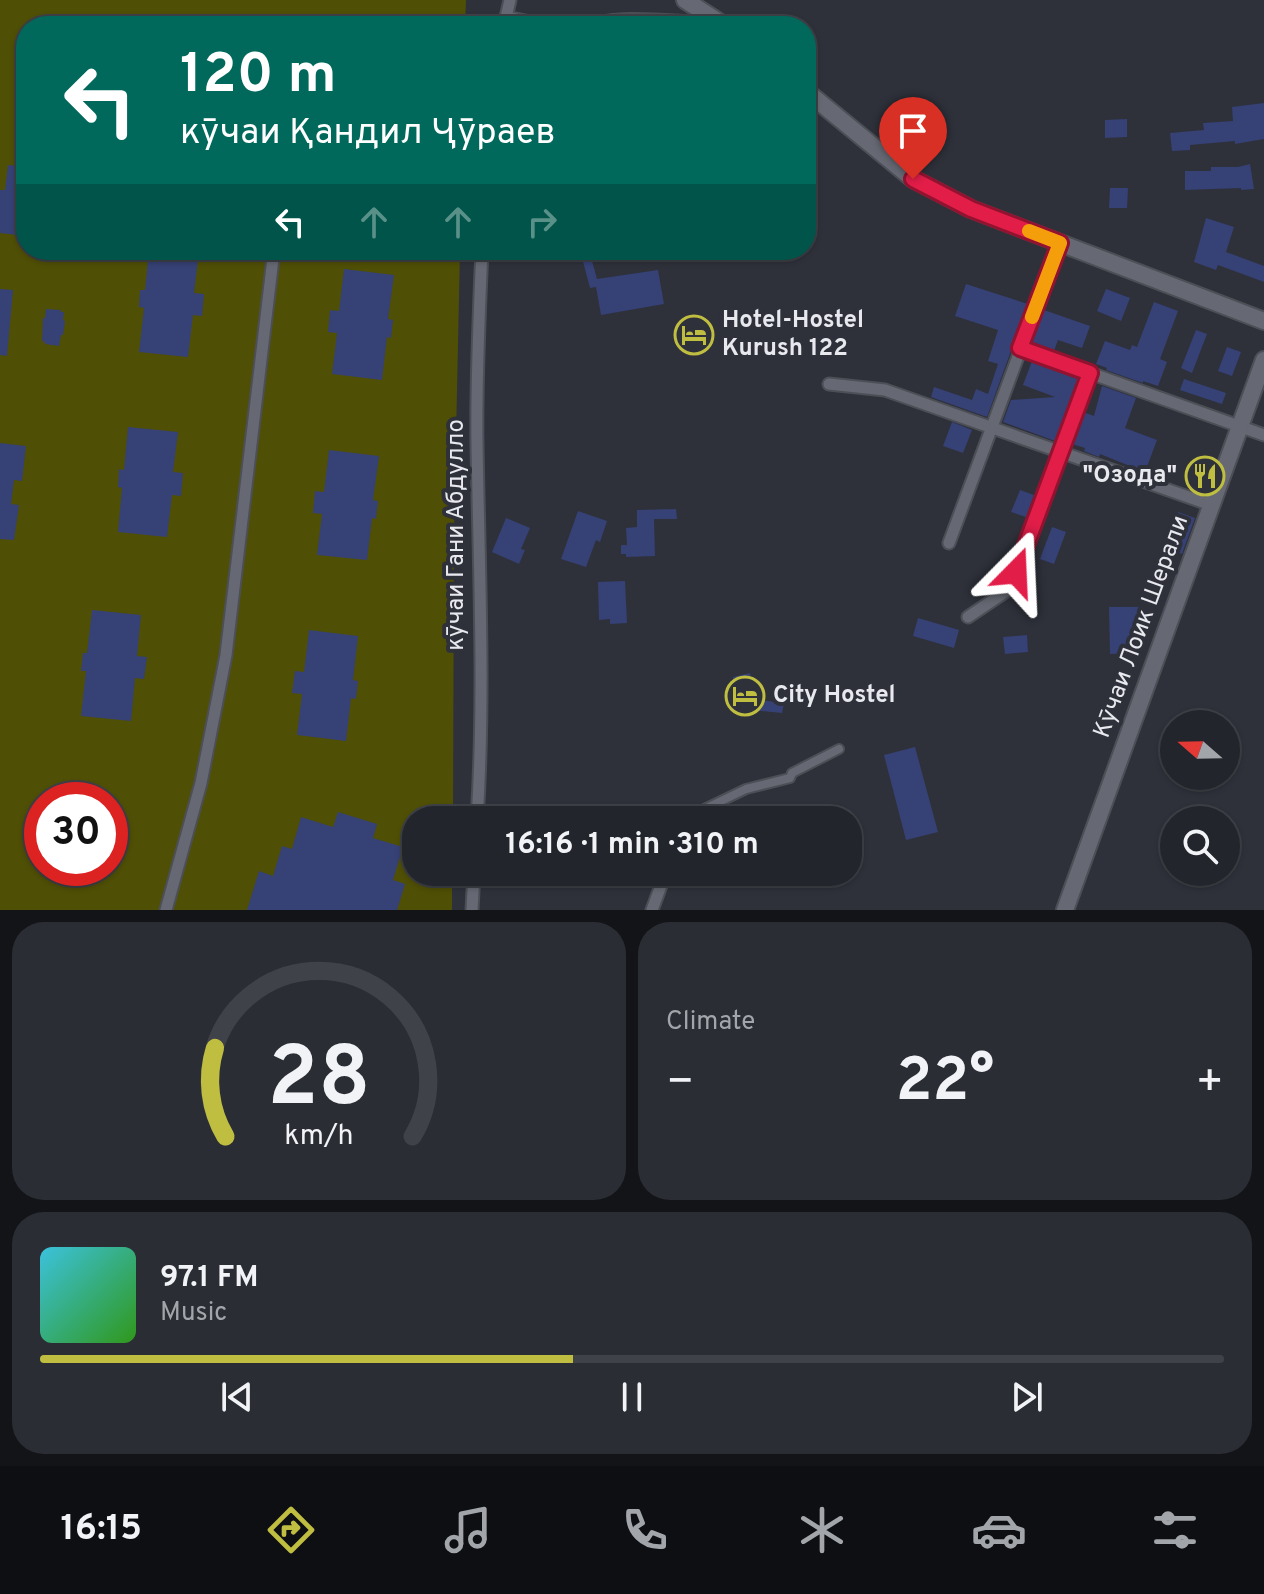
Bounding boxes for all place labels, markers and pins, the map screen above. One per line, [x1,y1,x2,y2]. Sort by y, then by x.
pin [879,97,947,179]
place label: Hotel-Hostel Kurush 122 [722,306,864,364]
hotel icon: Hotel-Hostel Kurush 122 [673,314,715,356]
restaurant icon: "Озода" [1184,455,1226,497]
place label: "Озода" [1083,461,1177,491]
hotel icon: City Hostel [724,675,766,717]
place label: City Hostel [773,681,896,711]

